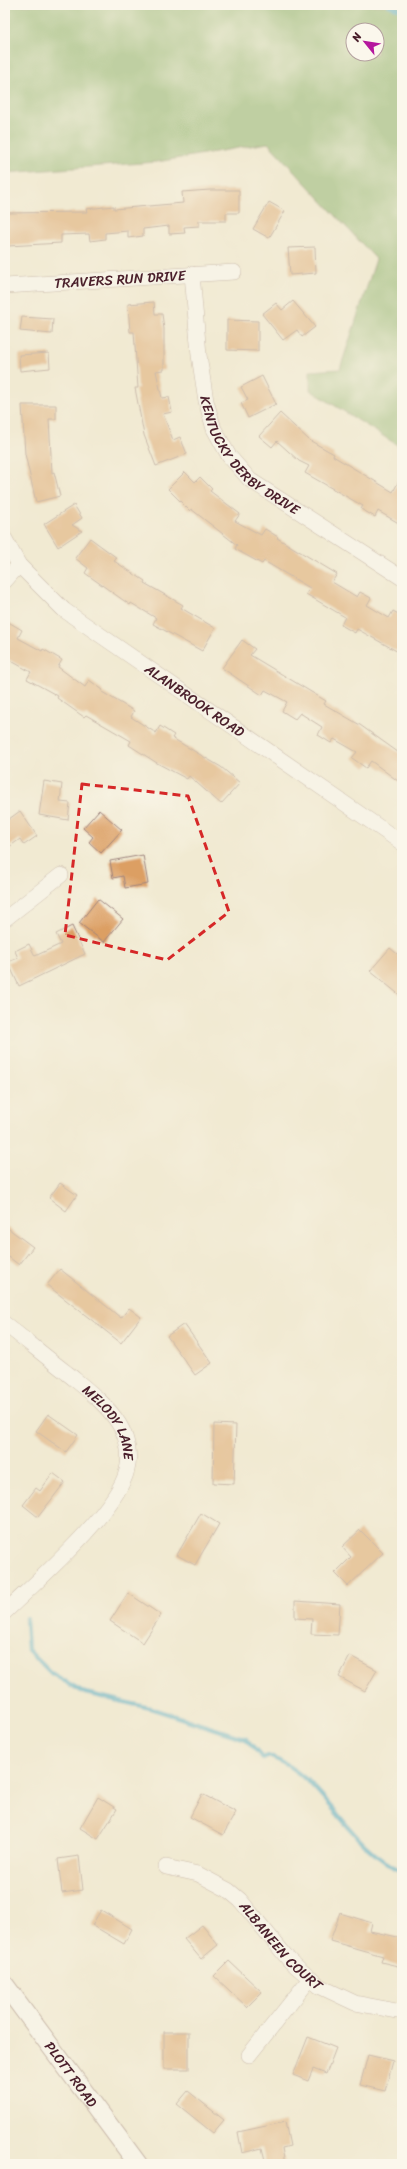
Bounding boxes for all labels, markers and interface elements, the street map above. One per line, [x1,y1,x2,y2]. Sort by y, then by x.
north arrow [345,22,385,62]
text: N [346,29,367,46]
street label: TRAVERS RUN DRIVE [53,263,187,296]
street label: KENTUCKY DERBY DRIVE [192,394,306,523]
street label: ALANBROOK ROAD [138,656,250,744]
street label: MELODY LANE [76,1378,141,1462]
street label: ALBANEEN COURT [232,1895,329,1998]
street label: PLOTT ROAD [38,2036,104,2113]

